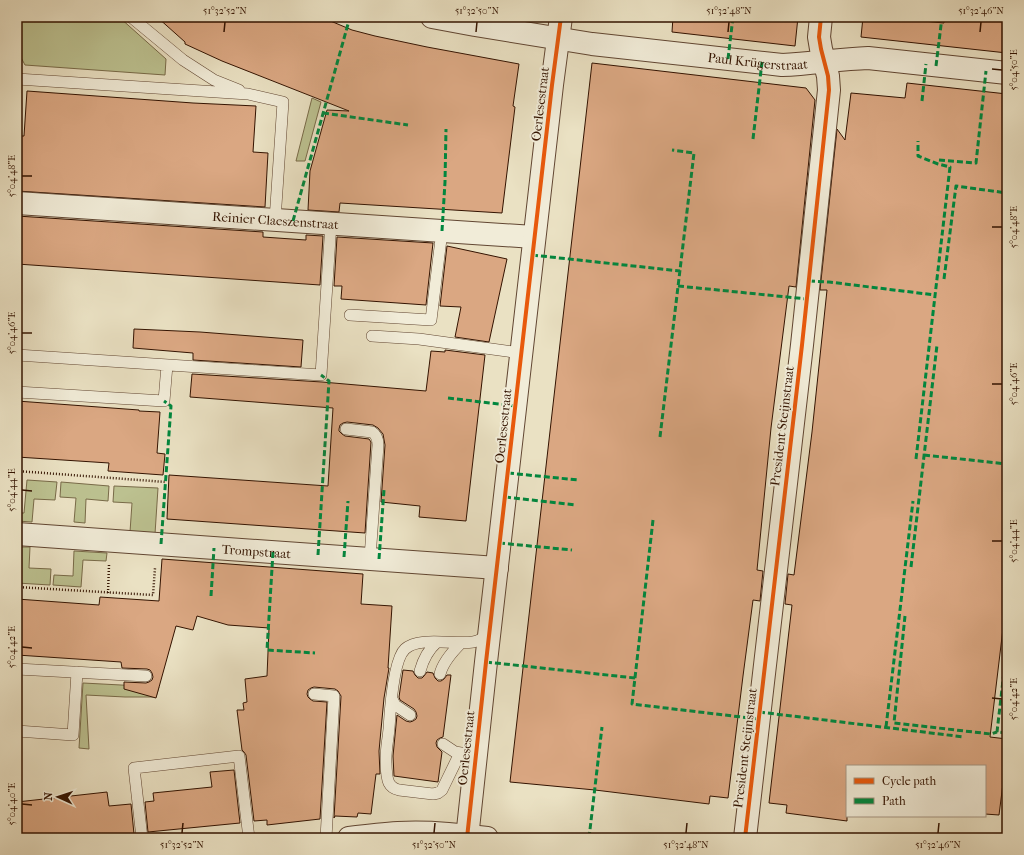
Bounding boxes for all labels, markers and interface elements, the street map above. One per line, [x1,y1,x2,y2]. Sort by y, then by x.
text: 51°32'52"N [203,5,247,17]
text: 51°32'50"N [455,5,500,17]
text: 51°32'48"N [706,5,752,17]
text: 51°32'46"N [958,5,1004,17]
street label: Paul Krügerstraat [707,49,809,73]
text: 5°04'50"E [1008,49,1020,91]
street label: Oerlesestraat [528,66,552,142]
text: 5°04'48"E [6,155,18,197]
text: 5°04'48"E [1008,206,1020,248]
street label: Reinier Claeszenstraat [212,208,339,232]
text: 5°04'46"E [6,312,18,354]
text: 5°04'46"E [1008,363,1020,405]
street label: President Steijnstraat [767,365,797,487]
street label: Oerlesestraat [492,388,514,464]
text: 5°04'44"E [6,468,18,512]
text: 5°04'44"E [1008,519,1020,563]
street label: Trompstraat [221,541,292,561]
text: 5°04'42"E [6,626,18,668]
text: 5°04'42"E [1008,678,1020,720]
street label: President Steijnstraat [730,687,760,809]
street label: Oerlesestraat [455,710,477,786]
legend [846,765,986,817]
text: Cycle path [882,774,937,788]
north arrow [38,777,78,817]
text: 5°04'40"E [6,783,18,825]
text: N [42,791,55,801]
text: Path [882,794,906,808]
text: 51°32'52"N [160,839,204,851]
text: 51°32'50"N [412,839,457,851]
text: 51°32'48"N [663,839,709,851]
text: 51°32'46"N [915,839,961,851]

